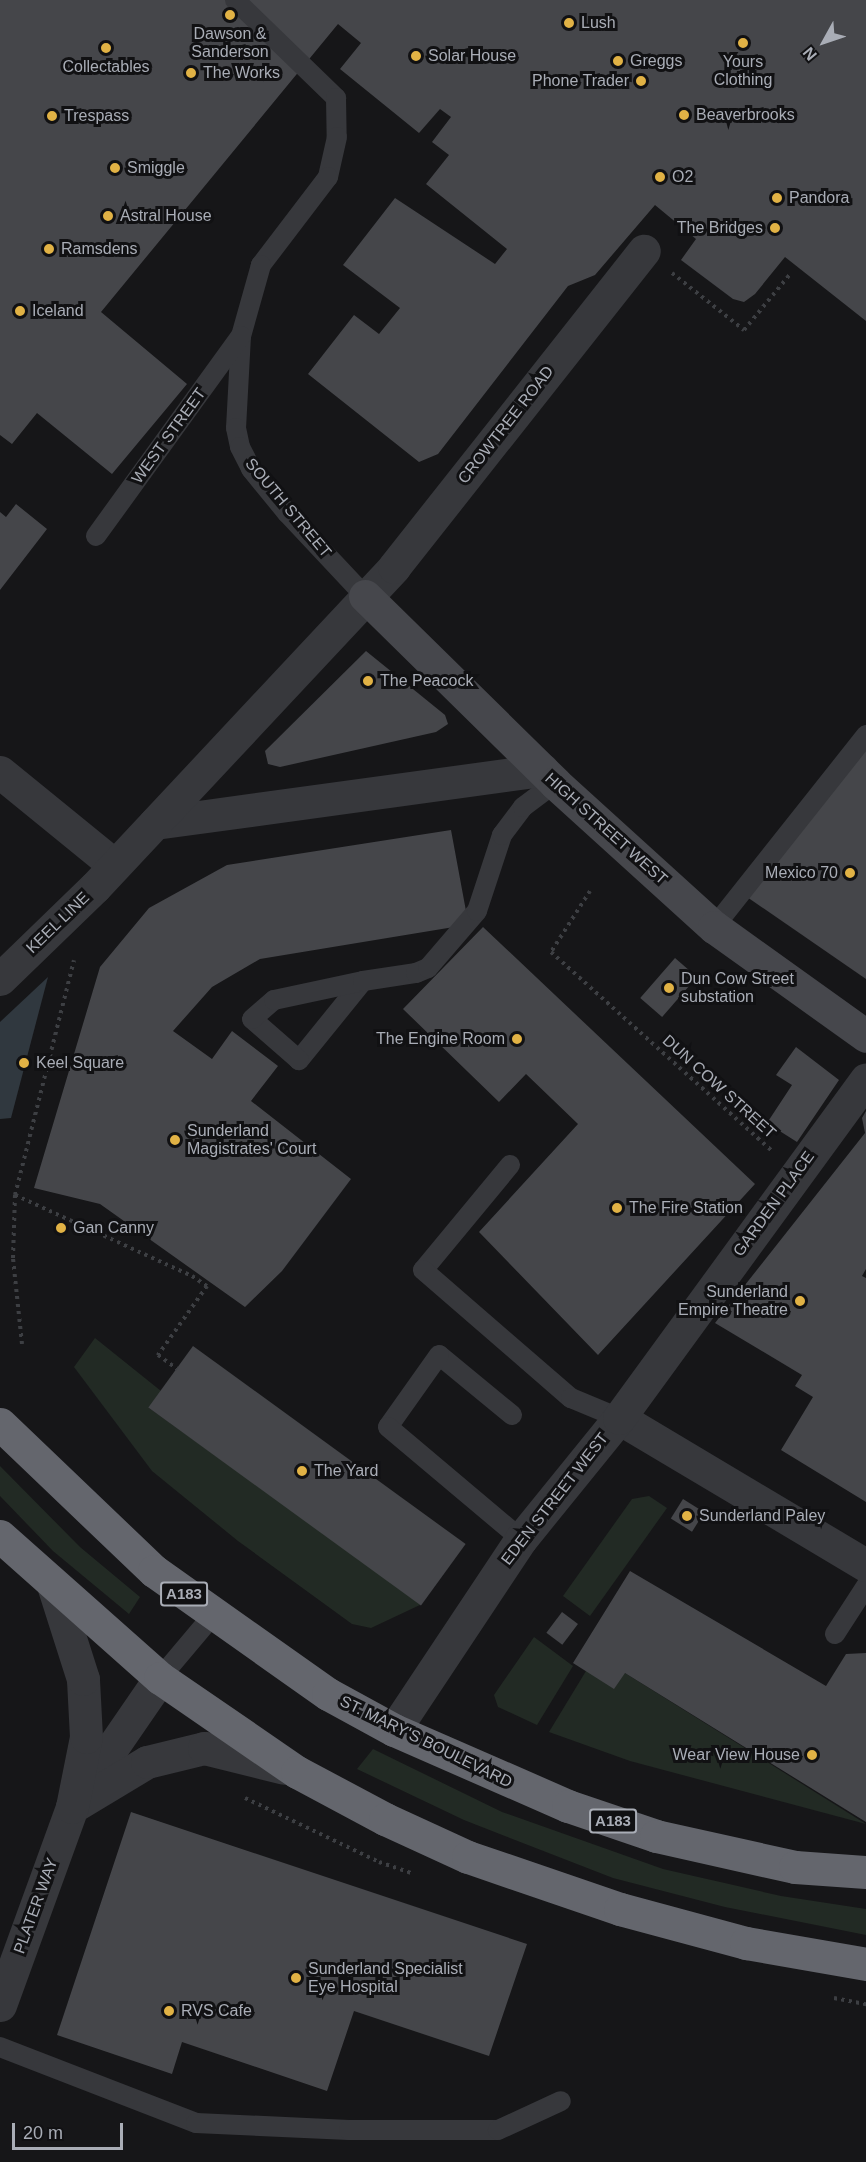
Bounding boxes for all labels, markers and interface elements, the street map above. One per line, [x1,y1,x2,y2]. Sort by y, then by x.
marker: Dawson & Sanderson [223,8,237,22]
north arrow [794,12,854,72]
place label: Lush [581,13,616,33]
marker: Lush [562,16,576,30]
place label: Dawson & Sanderson [191,24,269,62]
marker: Yours Clothing [736,36,750,50]
marker: Collectables [99,41,113,55]
text: N [800,44,820,64]
place label: Solar House [428,46,516,66]
marker: Solar House [409,49,423,63]
place label: Greggs [630,51,682,71]
place label: Yours Clothing [714,52,772,90]
marker: Greggs [611,54,625,68]
place label: Collectables [62,57,150,77]
place label: The Works [203,63,280,83]
marker: The Works [184,66,198,80]
place label: Phone Trader [532,71,629,91]
marker: Phone Trader [634,74,648,88]
place label: Beaverbrooks [696,105,795,125]
place label: Trespass [64,106,129,126]
marker: Beaverbrooks [677,108,691,122]
marker: Trespass [45,109,59,123]
place label: Smiggle [127,158,185,178]
marker: Smiggle [108,161,122,175]
place label: O2 [672,167,693,187]
marker: O2 [653,170,667,184]
place label: Pandora [789,188,849,208]
marker: Pandora [770,191,784,205]
place label: Astral House [120,206,212,226]
marker: Astral House [101,209,115,223]
place label: The Bridges [677,218,763,238]
marker: The Bridges [768,221,782,235]
place label: Ramsdens [61,239,137,259]
marker: Ramsdens [42,242,56,256]
place label: Iceland [32,301,84,321]
marker: Iceland [13,304,27,318]
street label: CROWTREE ROAD [454,362,558,488]
street label: WEST STREET [128,384,210,488]
street label: SOUTH STREET [241,455,335,561]
place label: The Peacock [380,671,473,691]
marker: The Peacock [361,674,375,688]
street label: HIGH STREET WEST [541,769,671,889]
place label: Mexico 70 [765,863,838,883]
marker: Mexico 70 [843,866,857,880]
street label: KEEL LINE [22,888,94,958]
place label: Dun Cow Street substation [681,969,794,1007]
marker: Dun Cow Street substation [662,981,676,995]
place label: The Engine Room [376,1029,505,1049]
street label: DUN COW STREET [658,1031,780,1143]
marker: The Engine Room [510,1032,524,1046]
place label: Keel Square [36,1053,124,1073]
marker: Keel Square [17,1056,31,1070]
place label: Sunderland Magistrates' Court [187,1121,316,1159]
marker: Sunderland Magistrates' Court [168,1133,182,1147]
street label: GARDEN PLACE [729,1148,819,1260]
place label: The Fire Station [629,1198,743,1218]
marker: The Fire Station [610,1201,624,1215]
place label: Gan Canny [73,1218,154,1238]
marker: Gan Canny [54,1221,68,1235]
place label: Sunderland Empire Theatre [678,1282,788,1320]
marker: Sunderland Empire Theatre [793,1294,807,1308]
street label: EDEN STREET WEST [497,1429,613,1569]
place label: The Yard [314,1461,379,1481]
marker: The Yard [295,1464,309,1478]
place label: Sunderland Paley [699,1506,825,1526]
marker: Sunderland Paley [680,1509,694,1523]
road number: A183 [160,1582,208,1606]
street label: ST. MARY'S BOULEVARD [337,1692,515,1792]
place label: Wear View House [673,1745,800,1765]
marker: Wear View House [805,1748,819,1762]
road number: A183 [589,1809,637,1833]
street label: PLATER WAY [10,1856,62,1956]
place label: Sunderland Specialist Eye Hospital [308,1959,463,1997]
marker: Sunderland Specialist Eye Hospital [289,1971,303,1985]
place label: RVS Cafe [181,2001,252,2021]
marker: RVS Cafe [162,2004,176,2018]
scale bar [15,2111,126,2149]
text: 20 m [23,2123,63,2143]

